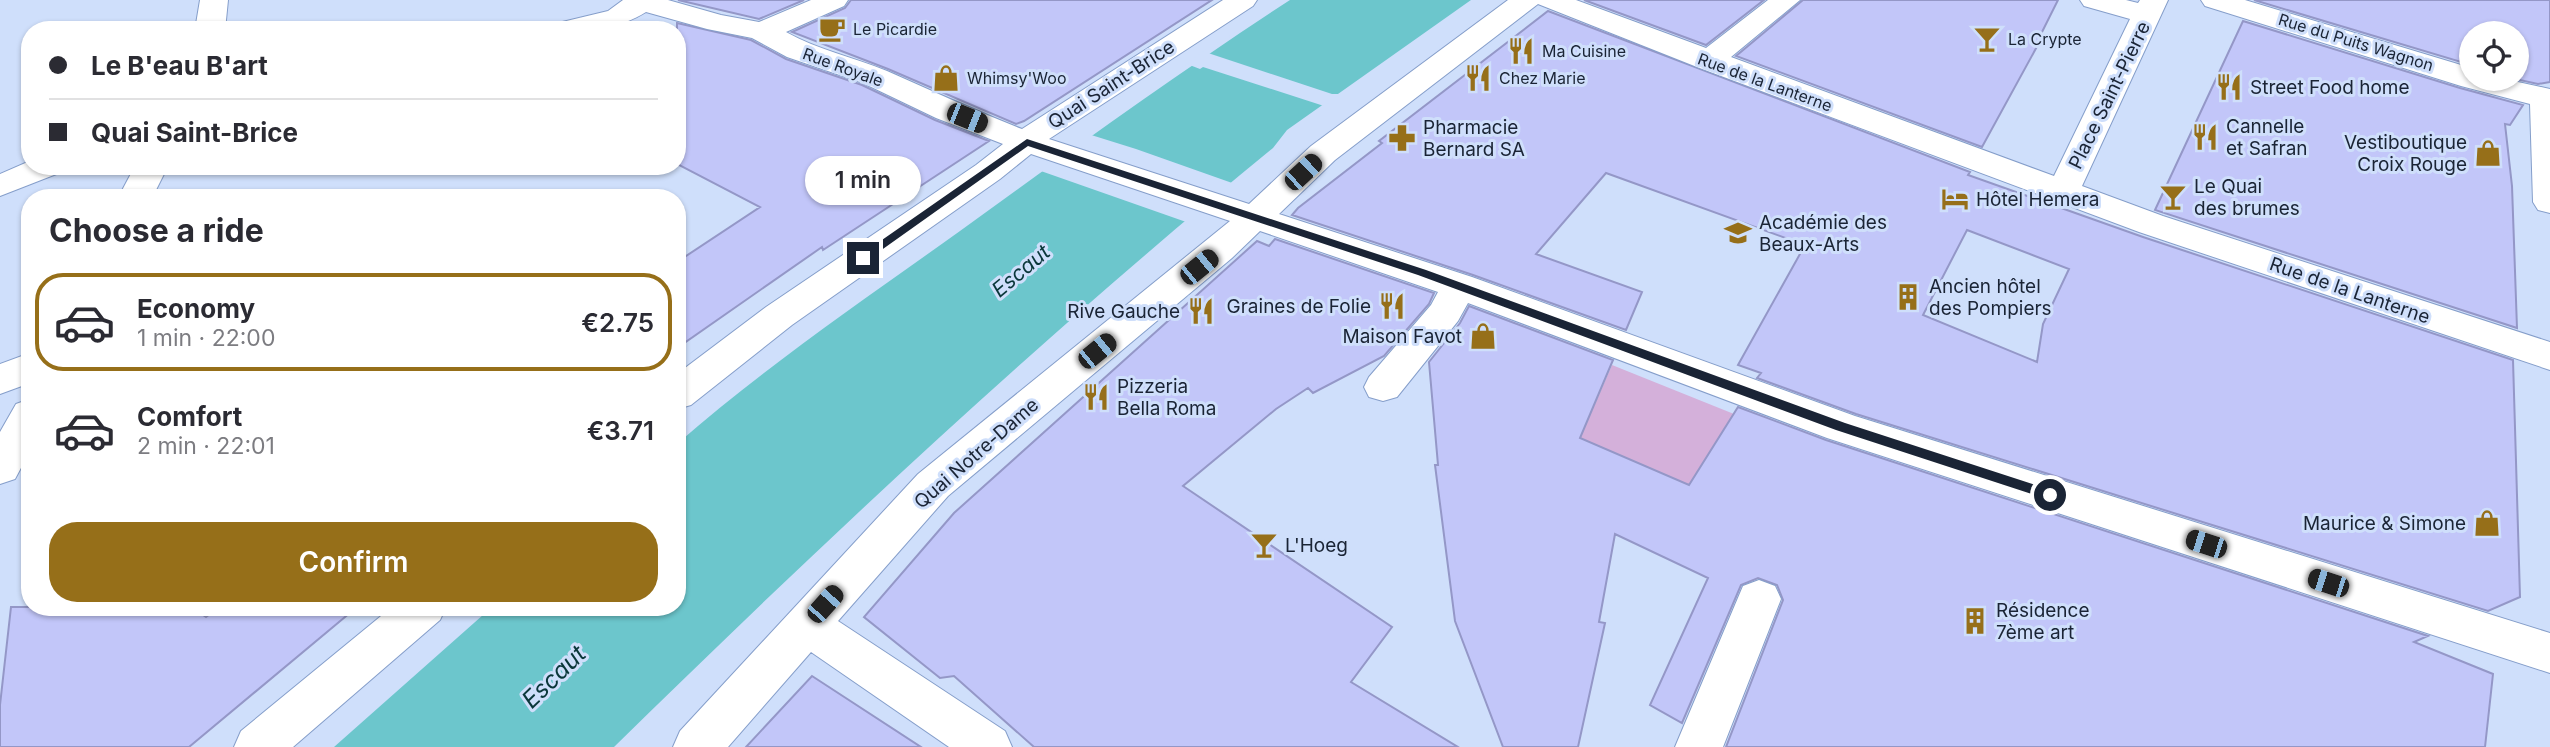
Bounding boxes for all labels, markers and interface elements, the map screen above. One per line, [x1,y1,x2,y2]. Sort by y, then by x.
street label: Rue du Puits Wagnon [2276,9,2436,75]
cafe icon: Le Picardie [817,14,847,44]
street label: Place Saint-Pierre [2064,18,2155,173]
place label: Le Picardie [853,19,937,39]
map controls [2459,21,2529,91]
button: locate [2459,21,2529,91]
bar icon: La Crypte [1972,24,2002,54]
place label: La Crypte [2008,29,2082,49]
street label: Quai Saint-Brice [1044,35,1179,134]
restaurant icon: Ma Cuisine [1506,36,1536,66]
place label: Ma Cuisine [1542,41,1626,61]
street label: Rue Royale [800,43,886,91]
street label: Rue de la Lanterne [1695,48,1835,116]
text: Le B'eau B'art [91,50,268,81]
shop icon: Whimsy'Woo [931,63,961,93]
restaurant icon: Chez Marie [1463,63,1493,93]
place label: Whimsy'Woo [967,68,1067,88]
place label: Chez Marie [1499,68,1586,88]
restaurant icon: Street Food home [2214,72,2244,102]
place label: Street Food home [2250,76,2410,99]
car [944,100,991,136]
place label: Cannelle et Safran [2226,115,2308,160]
place label: Pharmacie Bernard SA [1423,116,1525,161]
text: Quai Saint-Brice [91,117,298,148]
restaurant icon: Cannelle et Safran [2190,122,2220,152]
pharmacy icon: Pharmacie Bernard SA [1387,123,1417,153]
place label: Vestiboutique Croix Rouge [2344,131,2467,176]
shop icon: Vestiboutique Croix Rouge [2473,138,2503,168]
car [1281,150,1326,194]
callout: 1 min [805,156,921,205]
text: 1 min [835,166,891,194]
place label: Le Quai des brumes [2194,175,2300,220]
bar icon: Le Quai des brumes [2158,182,2188,212]
hotel icon: Hôtel Hemera [1940,184,1970,214]
place label: Hôtel Hemera [1976,188,2099,211]
text: Choose a ride [49,211,264,250]
place label: Académie des Beaux-Arts [1759,211,1887,256]
school or university icon: Académie des Beaux-Arts [1723,218,1753,248]
water label: Escaut [987,238,1056,302]
route end [847,242,879,274]
car [1177,246,1222,288]
street label: Rue de la Lanterne [2267,252,2433,329]
place label: Ancien hôtel des Pompiers [1929,275,2052,320]
building icon: Ancien hôtel des Pompiers [1893,282,1923,312]
icon: car [53,291,116,354]
restaurant icon: Graines de Folie [1377,291,1407,321]
text: Economy [137,293,255,324]
place label: Graines de Folie [1227,295,1371,318]
restaurant icon: Rive Gauche [1186,296,1216,326]
place label: Rive Gauche [1067,300,1180,323]
text: €2.75 [581,307,654,338]
shop icon: Maison Favot [1468,321,1498,351]
text: 1 min · 22:00 [137,324,275,352]
place label: Maison Favot [1343,325,1462,348]
car [1075,330,1120,372]
place label: Pizzeria Bella Roma [1117,375,1216,420]
restaurant icon: Pizzeria Bella Roma [1081,382,1111,412]
street label: Quai Notre-Dame [910,393,1043,514]
icon: car [53,399,116,462]
text: Comfort [137,401,242,432]
text: €3.71 [587,415,654,446]
text: 2 min · 22:01 [137,432,275,460]
route start [2034,479,2066,511]
shop icon: Maurice & Simone [2472,508,2502,538]
place label: Maurice & Simone [2303,512,2466,535]
button: Confirm [49,522,658,602]
car [2183,528,2230,560]
bar icon: L'Hoeg [1249,530,1279,560]
place label: L'Hoeg [1285,534,1348,557]
car [2305,567,2352,599]
car [804,581,847,627]
place label: Résidence 7ème art [1996,599,2090,644]
building icon: Résidence 7ème art [1960,606,1990,636]
water label: Escaut [516,638,592,714]

